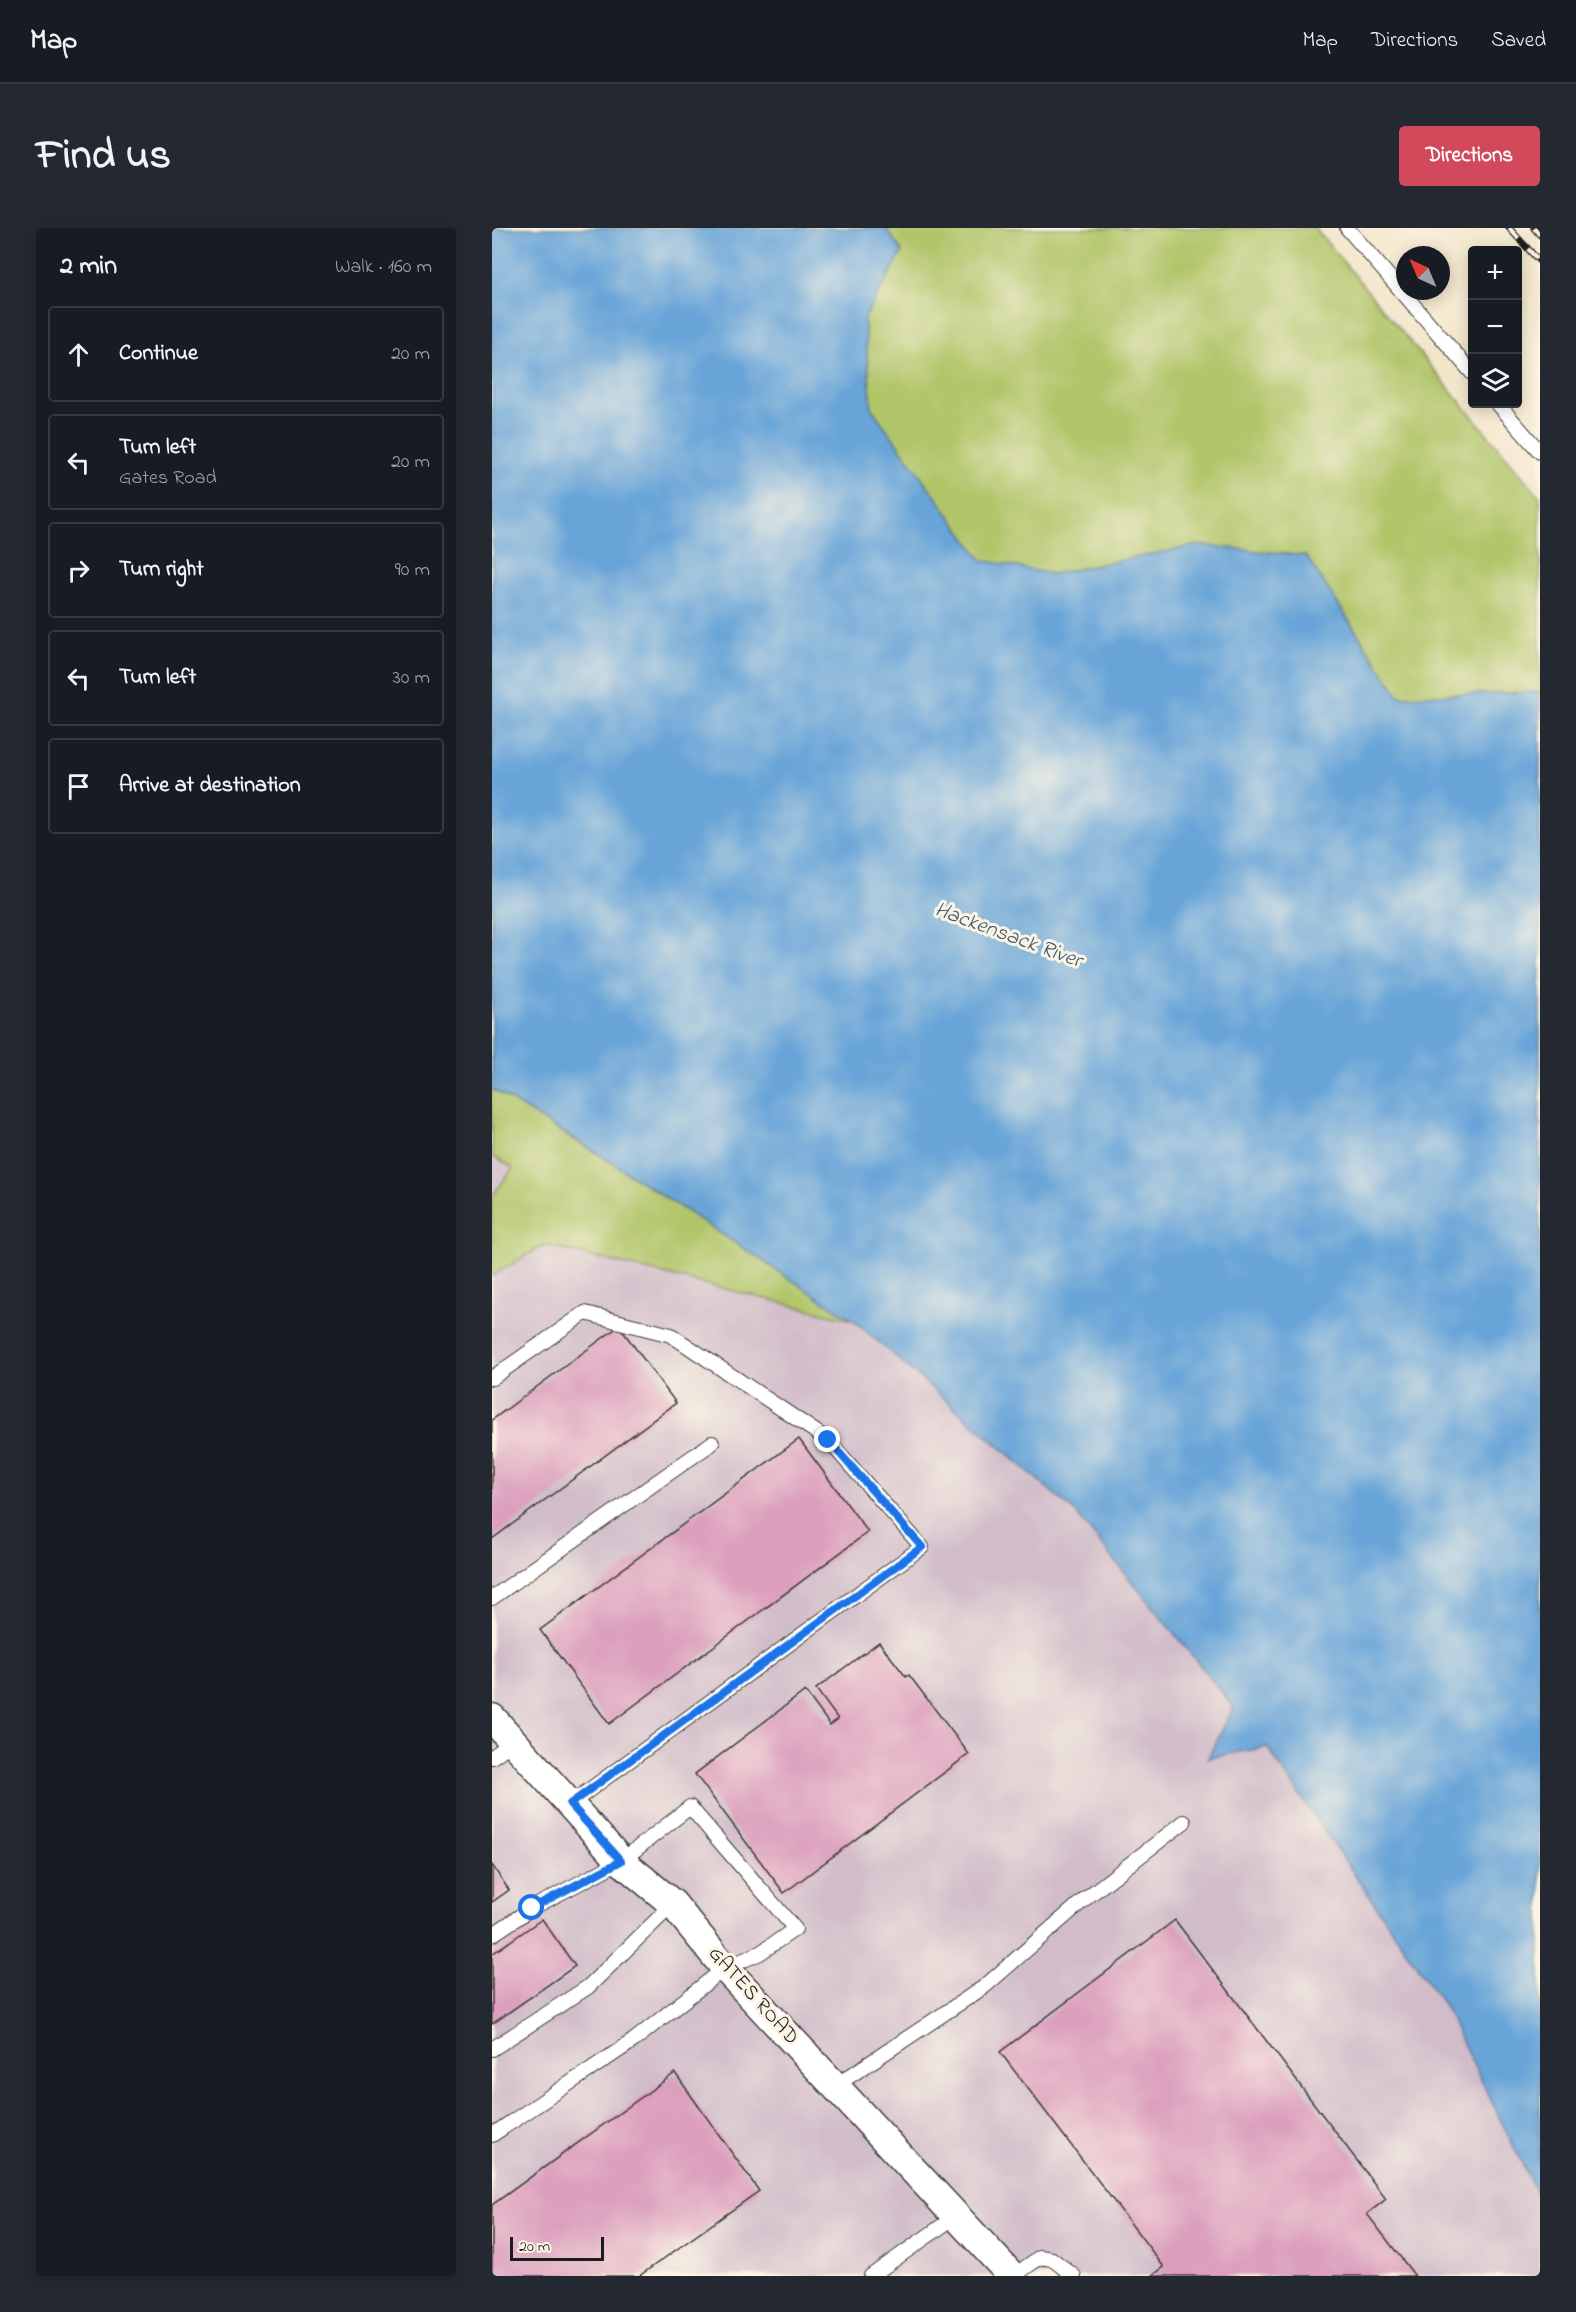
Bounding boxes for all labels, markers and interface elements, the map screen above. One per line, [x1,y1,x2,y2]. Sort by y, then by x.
text: Map [30,21,77,62]
text: Map [1302,26,1338,56]
text: Directions [1371,26,1458,56]
text: Saved [1491,26,1546,56]
text: Find us [36,126,171,187]
button: Directions [1399,126,1540,186]
north arrow [1396,246,1450,300]
map controls [1468,246,1522,408]
button: + [1468,246,1522,300]
text: 2 min [60,248,117,286]
text: Walk · 160 m [335,253,432,282]
button: − [1468,300,1522,354]
icon: ahead [62,338,95,371]
text: Continue [119,338,198,370]
text: 20 m [391,340,430,369]
button: layers [1468,354,1522,408]
text: Turn left [119,432,196,464]
icon: left [62,446,95,479]
text: 20 m [391,448,430,477]
text: Gates Road [119,464,217,493]
icon: right [62,554,95,587]
text: Turn right [119,554,204,586]
text: 90 m [395,556,430,585]
icon: left [62,662,95,695]
text: Turn left [119,662,196,694]
text: 30 m [393,664,430,693]
icon: arrive [62,770,95,803]
text: Arrive at destination [119,770,301,802]
water label: Hackensack River [930,895,1089,979]
route end [814,1426,840,1452]
route start [518,1894,544,1920]
street label: GATES ROAD [701,1940,805,2052]
scale bar [510,2234,604,2262]
text: 20 m [519,2235,550,2259]

